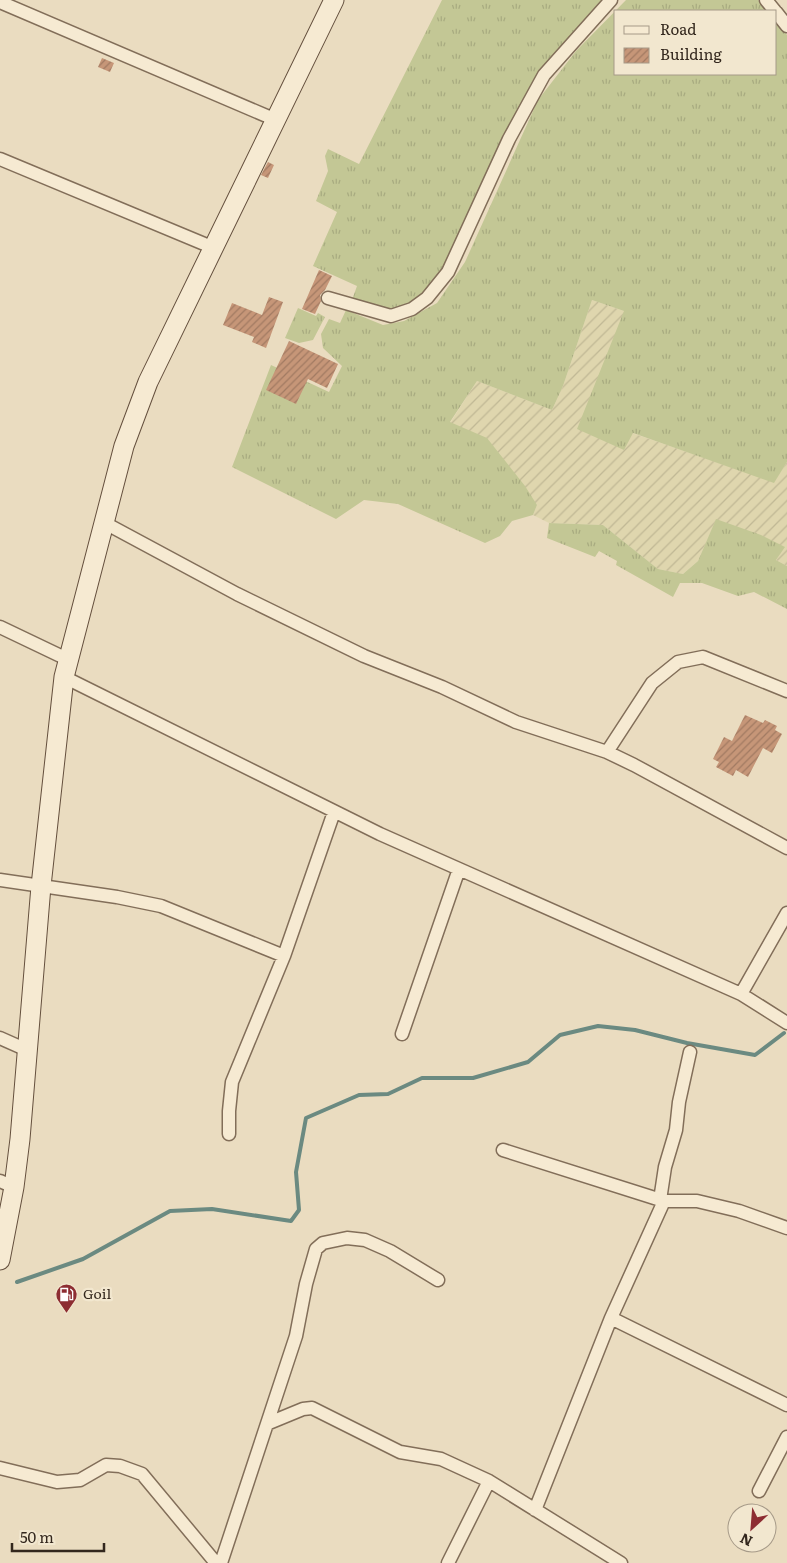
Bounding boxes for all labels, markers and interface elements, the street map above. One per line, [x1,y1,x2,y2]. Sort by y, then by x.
legend [614,10,777,75]
text: Road [660,17,696,40]
text: Building [660,42,722,65]
fuel station icon: Goil [55,1282,79,1313]
place label: Goil [83,1283,111,1303]
north arrow [727,1503,777,1553]
scale bar [12,1520,105,1552]
text: 50 m [20,1525,54,1548]
text: N [736,1529,756,1552]

